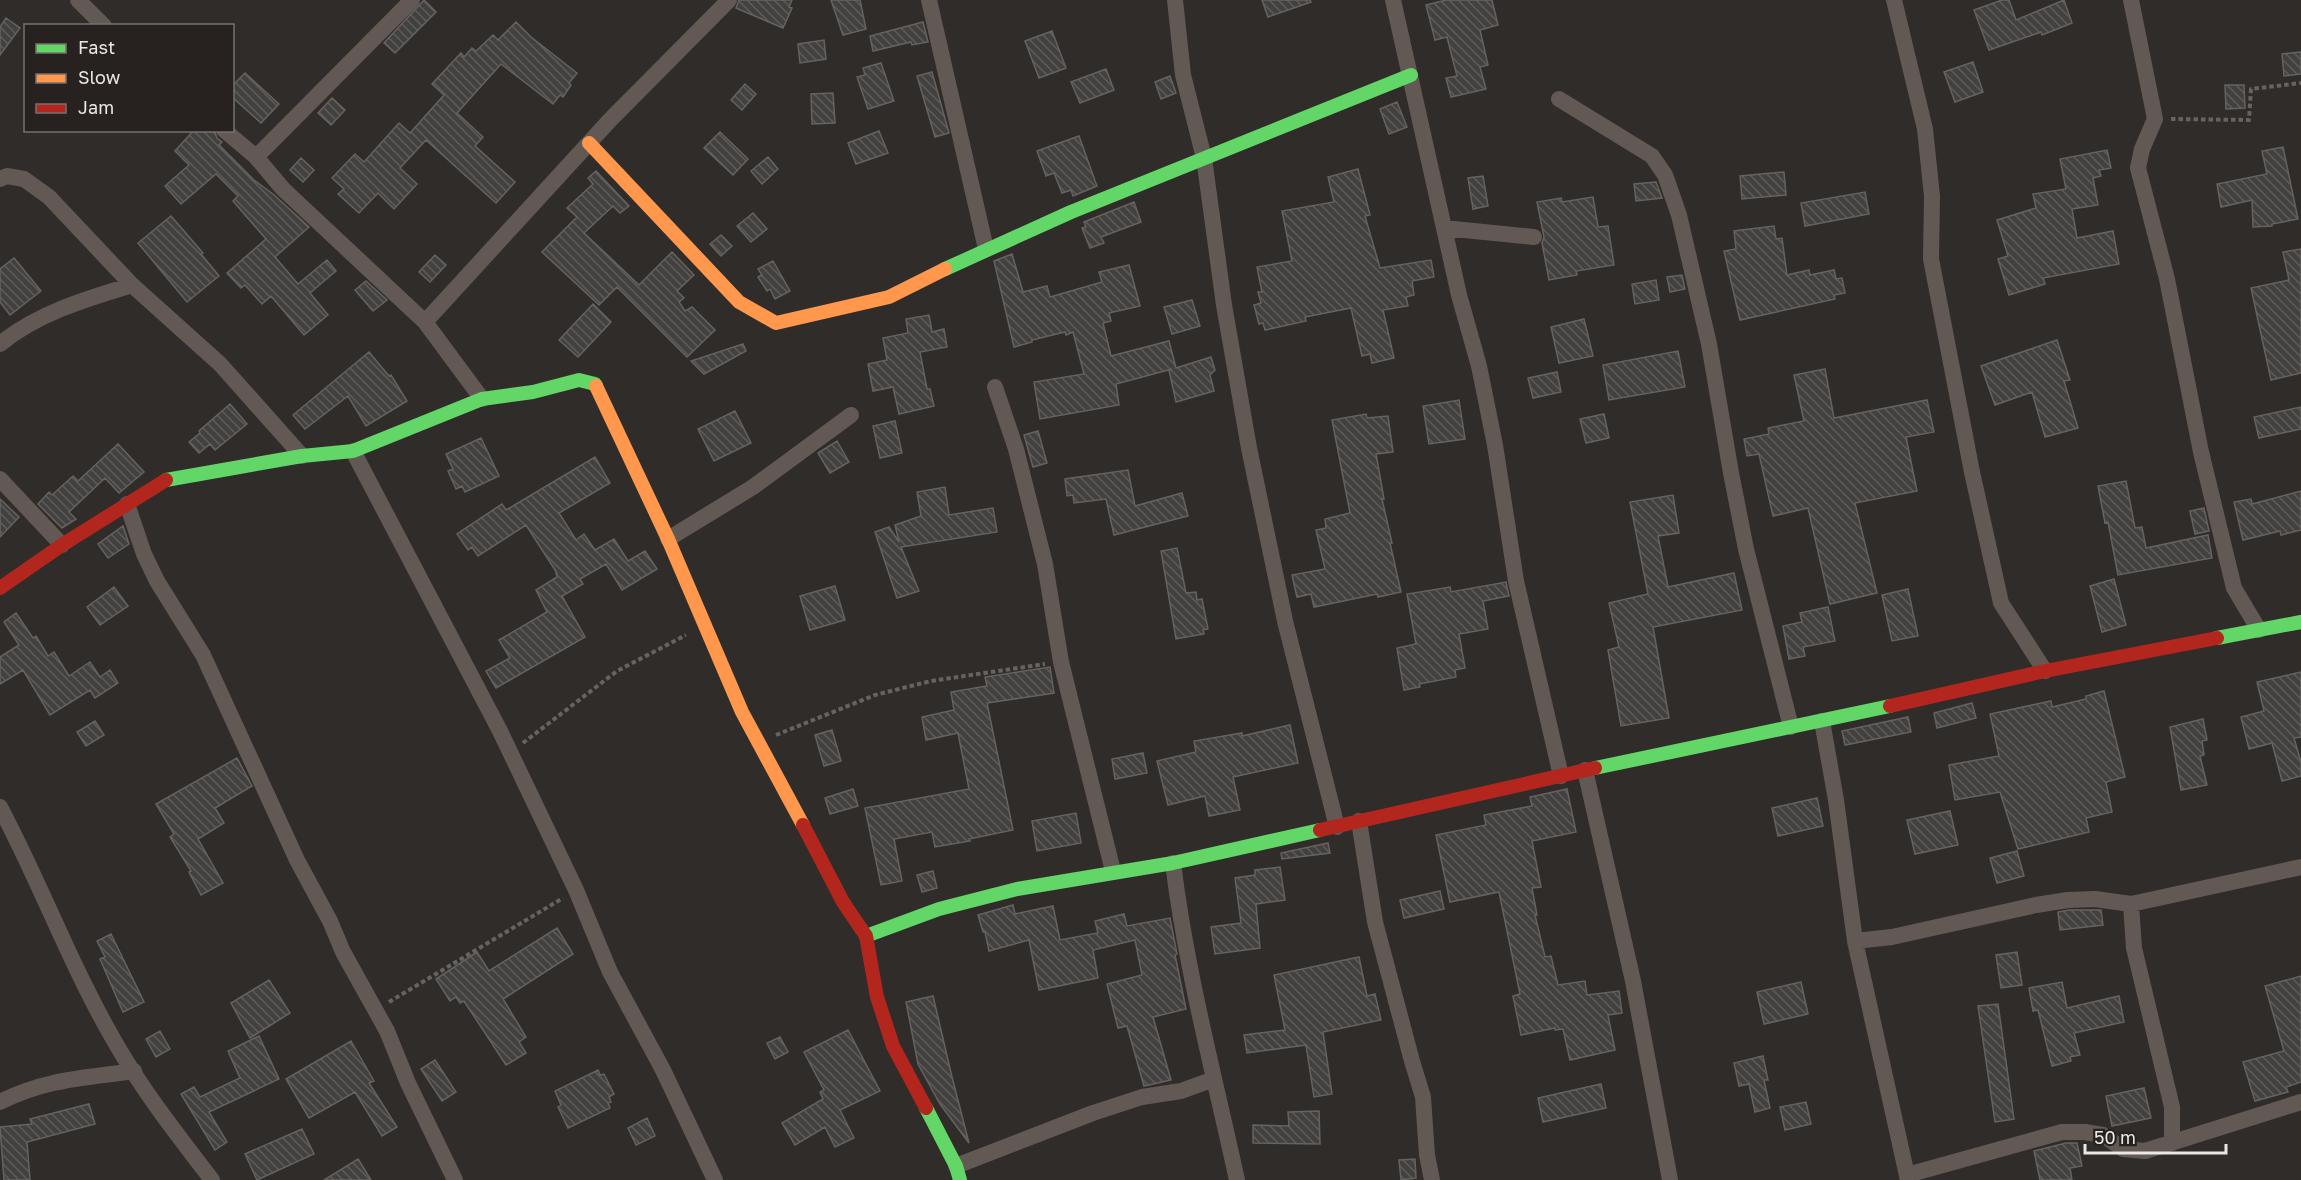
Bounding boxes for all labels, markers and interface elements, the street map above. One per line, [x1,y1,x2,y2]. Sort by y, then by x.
legend [24,24,234,132]
text: Fast [78,36,115,58]
text: Slow [78,66,121,88]
text: Jam [78,96,114,118]
scale bar [2085,1117,2226,1155]
text: 50 m [2094,1126,2136,1148]

